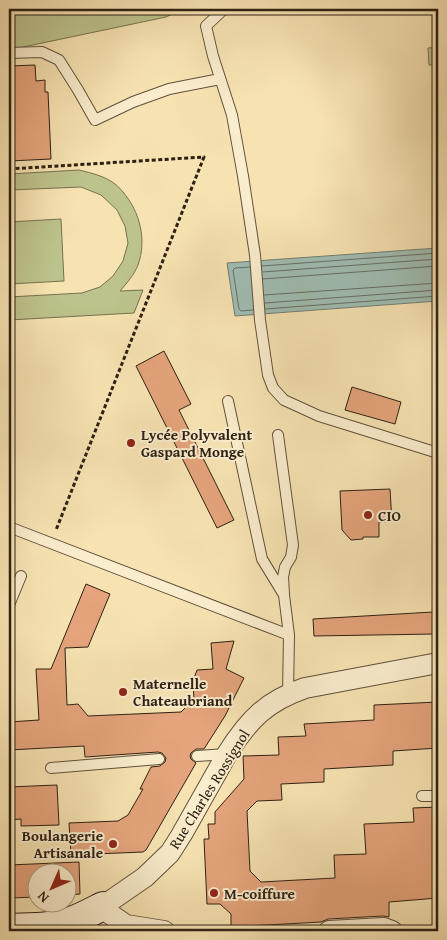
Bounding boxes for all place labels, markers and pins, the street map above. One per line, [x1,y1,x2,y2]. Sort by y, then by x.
place label: Lycée Polyvalent Gaspard Monge [141,424,252,462]
marker: Lycée Polyvalent Gaspard Monge [125,437,137,449]
place label: CIO [378,505,401,526]
marker: CIO [362,509,374,521]
place label: Maternelle Chateaubriand [133,673,233,711]
marker: Maternelle Chateaubriand [117,686,129,698]
place label: Boulangerie Artisanale [22,825,103,863]
marker: Boulangerie Artisanale [107,838,119,850]
place label: M-coiffure [224,883,295,904]
marker: M-coiffure [208,887,220,899]

